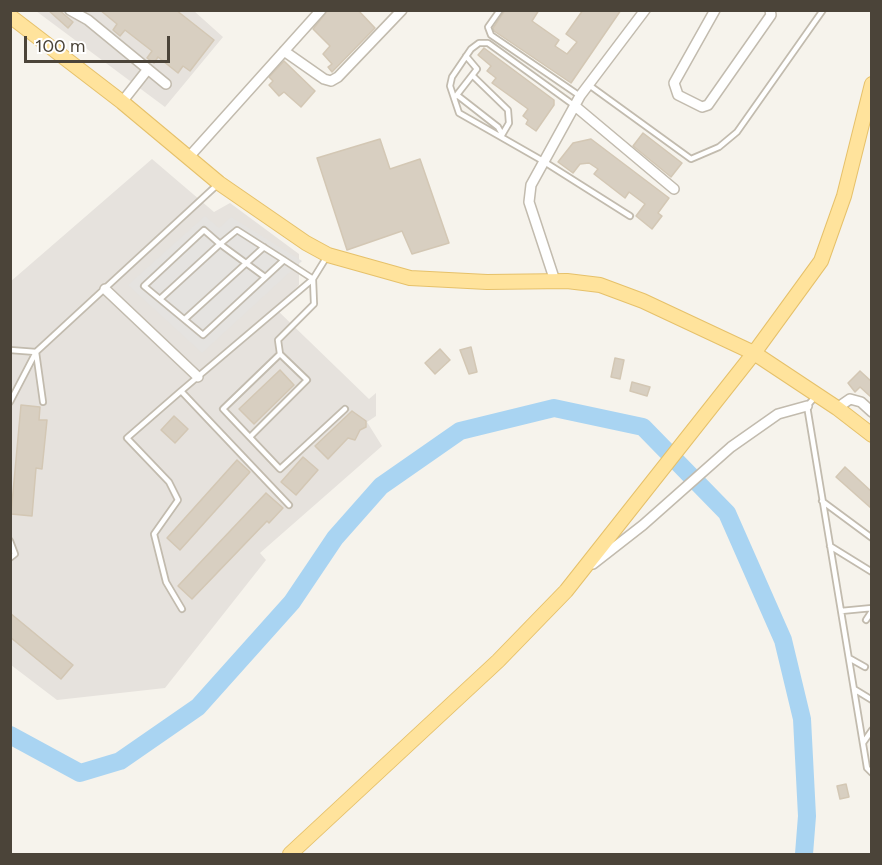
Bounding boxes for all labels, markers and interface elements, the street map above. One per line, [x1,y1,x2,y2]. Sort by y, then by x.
scale bar [27,24,172,62]
text: 100 m [35,35,85,57]

